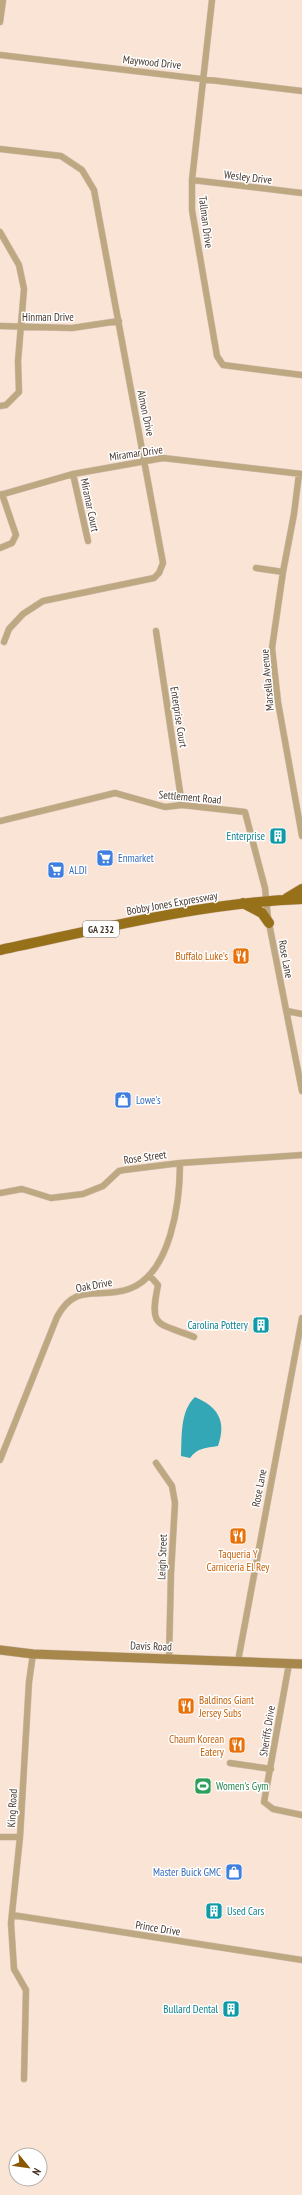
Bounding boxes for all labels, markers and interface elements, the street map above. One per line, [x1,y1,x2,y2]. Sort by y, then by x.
street label: Maywood Drive [122,52,182,72]
street label: Wesley Drive [223,167,273,187]
street label: Tallman Drive [196,195,216,249]
street label: Hinman Drive [22,310,74,324]
street label: Almon Drive [134,389,158,438]
street label: Miramar Drive [108,442,164,464]
street label: Miramar Court [78,477,102,533]
street label: Marsella Avenue [257,648,277,712]
street label: Enterprise Court [167,686,191,748]
street label: Settlement Road [158,787,222,807]
building icon: Enterprise [268,826,288,846]
place label: Enterprise [227,829,265,843]
supermarket icon: Enmarket [95,848,115,868]
place label: Enmarket [118,851,154,865]
supermarket icon: ALDI [46,860,66,880]
place label: ALDI [69,863,87,877]
street label: Bobby Jones Expressway [125,888,220,918]
road number: GA 232 [83,921,119,937]
street label: Rose Lane [275,939,297,980]
restaurant icon: Buffalo Luke's [231,946,251,966]
place label: Buffalo Luke's [175,949,228,963]
shop icon: Lowe's [113,1090,133,1110]
place label: Lowe's [136,1093,161,1107]
street label: Rose Street [123,1147,167,1167]
street label: Oak Drive [75,1275,114,1295]
building icon: Carolina Pottery [251,1315,271,1335]
place label: Carolina Pottery [187,1318,249,1332]
street label: Rose Lane [248,1467,270,1508]
restaurant icon: Taqueria Y Carniceria El Rey [228,1526,248,1546]
street label: Leigh Street [154,1534,170,1580]
place label: Taqueria Y Carniceria El Rey [207,1547,270,1574]
street label: Davis Road [130,1638,172,1654]
place label: Baldinos Giant Jersey Subs [198,1693,254,1720]
restaurant icon: Baldinos Giant Jersey Subs [176,1696,196,1716]
street label: Sheriffs Drive [256,1704,278,1757]
place label: Chaum Korean Eatery [169,1732,225,1759]
restaurant icon: Chaum Korean Eatery [227,1735,247,1755]
sports icon: Women's Gym [193,1776,213,1796]
place label: Women's Gym [216,1779,268,1793]
street label: King Road [4,1788,20,1828]
shop icon: Master Buick GMC [224,1862,244,1882]
place label: Master Buick GMC [153,1865,221,1879]
building icon: Used Cars [204,1901,224,1921]
place label: Used Cars [227,1904,264,1918]
street label: Prince Drive [134,1918,182,1939]
building icon: Bullard Dental [221,1999,241,2019]
place label: Bullard Dental [163,2002,218,2016]
north arrow [8,2147,48,2187]
text: N [29,2166,44,2178]

